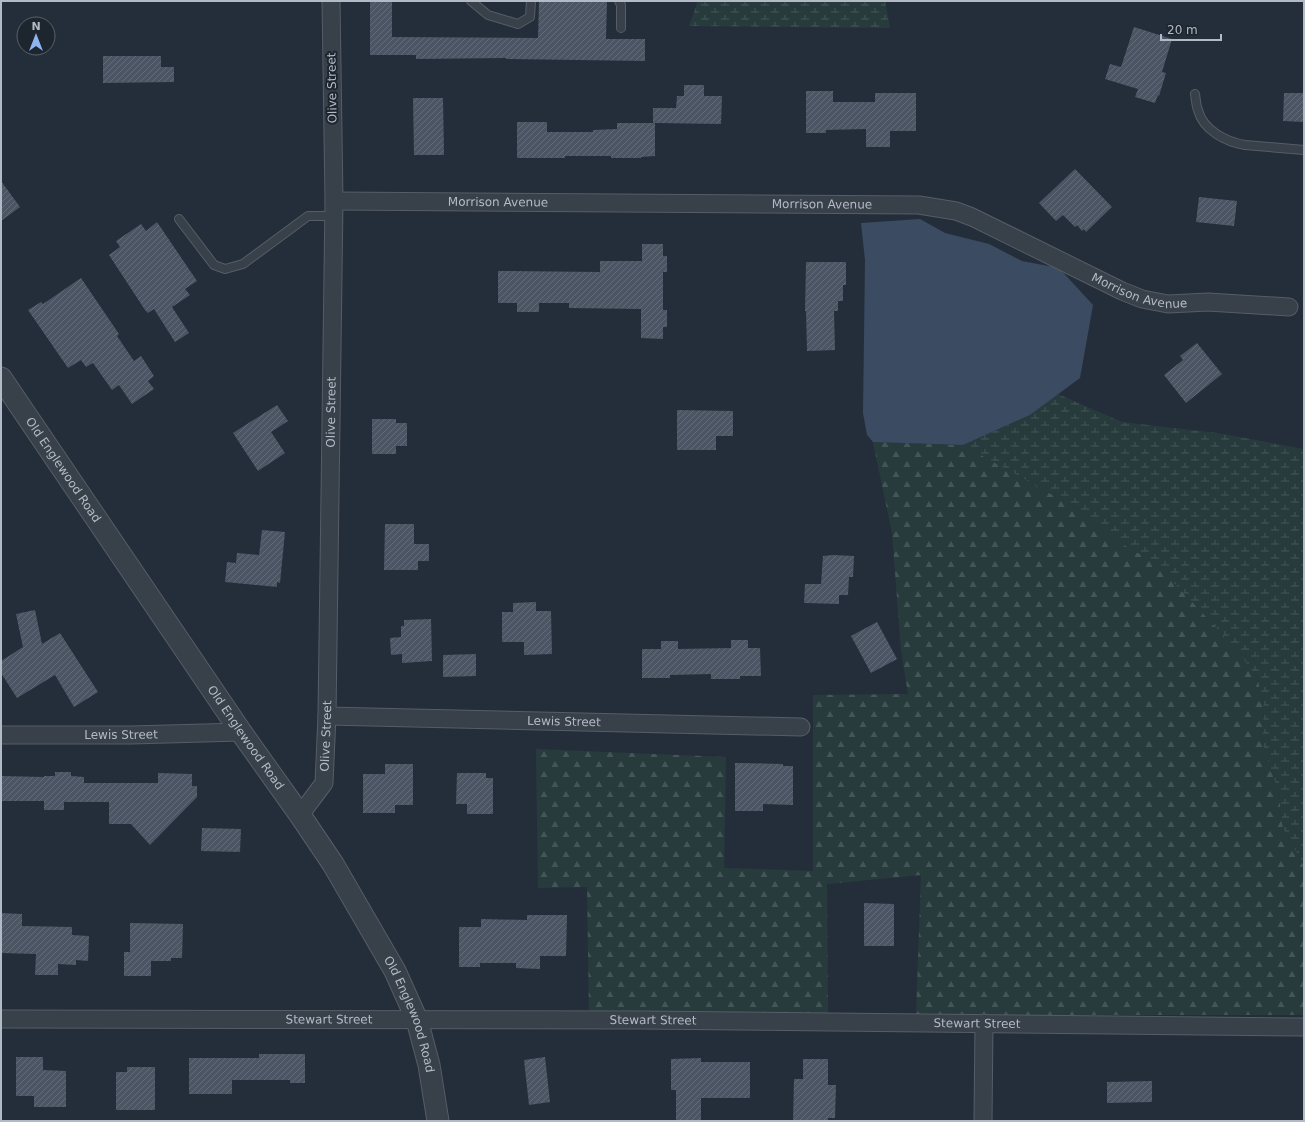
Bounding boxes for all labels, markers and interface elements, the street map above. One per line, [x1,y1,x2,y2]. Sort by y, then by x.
north arrow [16,16,56,56]
scale bar [1161,16,1221,42]
text: N [31,20,41,33]
text: 20 m [1167,23,1198,37]
street label: Olive Street [324,52,340,124]
street label: Morrison Avenue [448,195,548,209]
street label: Morrison Avenue [772,197,872,212]
street label: Morrison Avenue [1089,270,1188,311]
street label: Olive Street [324,376,339,448]
street label: Old Englewood Road [23,415,104,525]
street label: Old Englewood Road [205,683,287,793]
street label: Olive Street [318,700,334,772]
street label: Lewis Street [527,714,601,729]
street label: Lewis Street [84,727,158,742]
street label: Old Englewood Road [381,953,437,1073]
street label: Stewart Street [286,1012,373,1027]
street label: Stewart Street [610,1013,697,1028]
street label: Stewart Street [933,1016,1021,1031]

